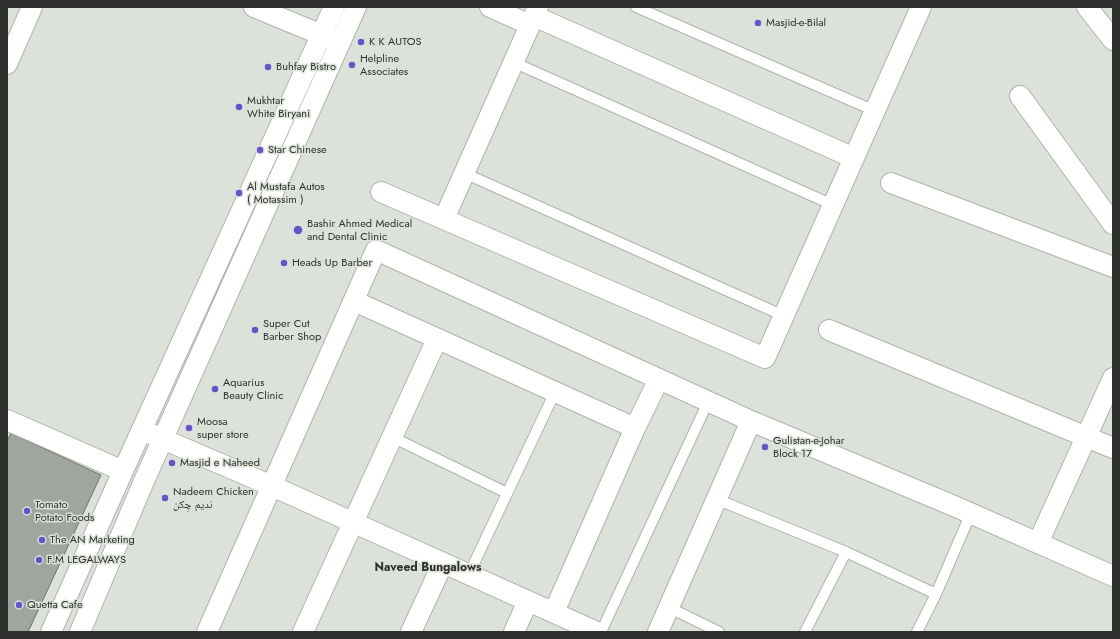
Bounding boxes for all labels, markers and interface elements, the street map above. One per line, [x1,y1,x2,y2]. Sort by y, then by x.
place label: Masjid-e-Bilal [766,16,826,30]
marker: Masjid-e-Bilal [753,18,763,28]
place label: K K AUTOS [369,35,421,49]
marker: K K AUTOS [356,37,366,47]
place label: Helpline Associates [360,52,408,78]
place label: Buhfay Bistro [276,60,336,74]
marker: Helpline Associates [347,60,357,70]
marker: Buhfay Bistro [263,62,273,72]
place label: Mukhtar White Biryani [247,94,310,120]
marker: Mukhtar White Biryani [234,102,244,112]
place label: Star Chinese [268,143,327,157]
marker: Star Chinese [255,145,265,155]
place label: Al Mustafa Autos ( Motassim ) [247,180,325,206]
marker: Al Mustafa Autos ( Motassim ) [234,188,244,198]
place label: Bashir Ahmed Medical and Dental Clinic [307,217,412,243]
marker: Bashir Ahmed Medical and Dental Clinic [292,224,304,236]
place label: Heads Up Barber [292,256,372,270]
marker: Heads Up Barber [279,258,289,268]
place label: Super Cut Barber Shop [263,317,321,343]
marker: Super Cut Barber Shop [250,325,260,335]
place label: Aquarius Beauty Clinic [223,376,283,402]
marker: Aquarius Beauty Clinic [210,384,220,394]
place label: Moosa super store [197,415,249,441]
marker: Moosa super store [184,423,194,433]
place label: Gulistan-e-Johar Block 17 [773,434,845,460]
marker: Gulistan-e-Johar Block 17 [760,442,770,452]
place label: Masjid e Naheed [180,456,260,470]
marker: Masjid e Naheed [167,458,177,468]
place label: Nadeem Chicken ندیم چِکن [173,485,254,511]
marker: Nadeem Chicken ندیم چِکن [160,493,170,503]
place label: Tomato Potato Foods [35,498,94,524]
marker: Tomato Potato Foods [22,506,32,516]
place label: The AN Marketing [50,533,135,547]
marker: The AN Marketing [37,535,47,545]
place label: F.M LEGALWAYS [47,553,126,567]
marker: F.M LEGALWAYS [34,555,44,565]
district label: Naveed Bungalows [374,561,482,575]
place label: Quetta Cafe [27,598,83,612]
marker: Quetta Cafe [14,600,24,610]

